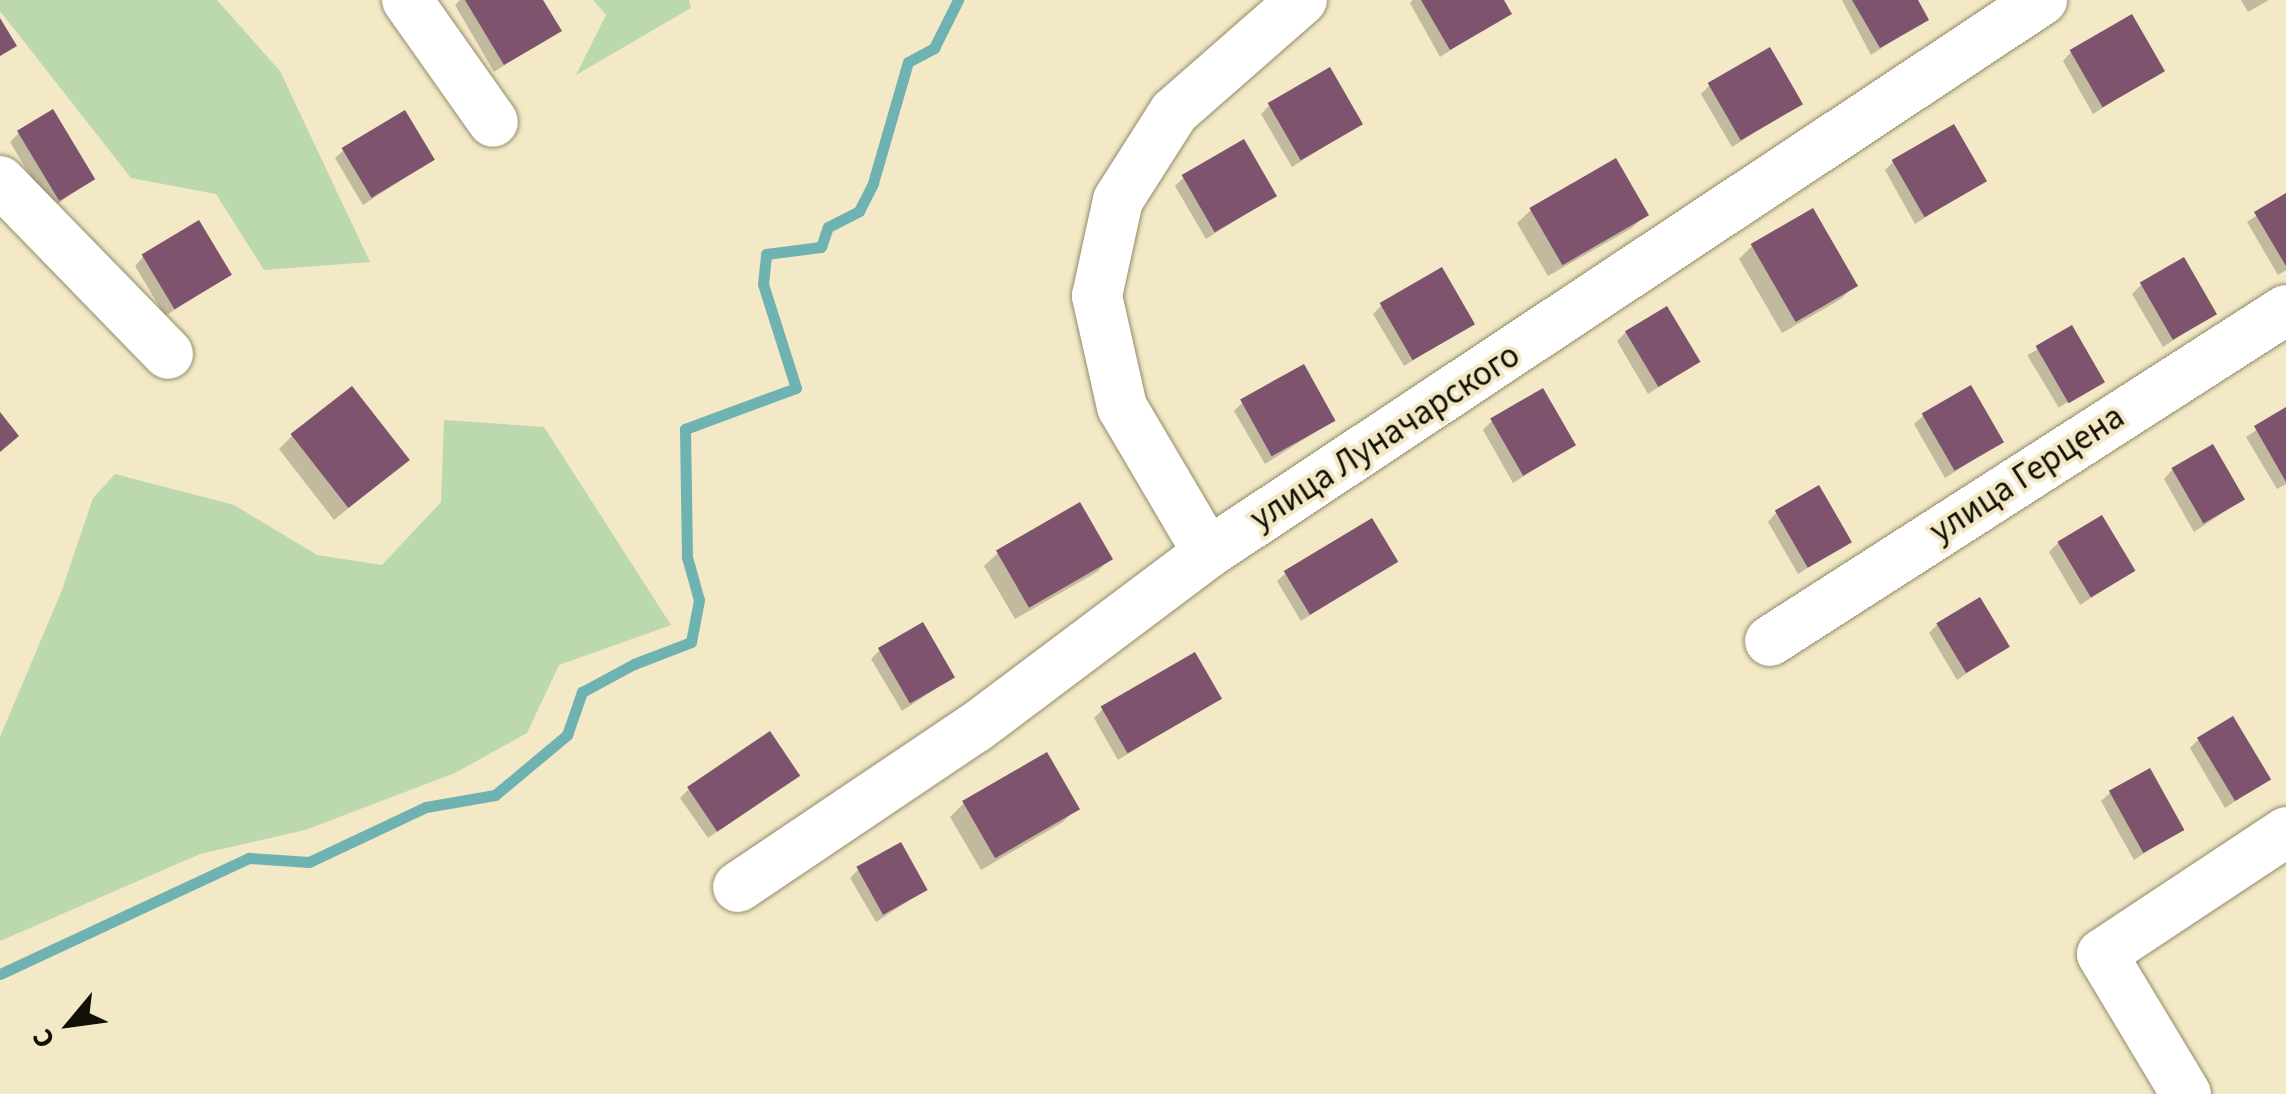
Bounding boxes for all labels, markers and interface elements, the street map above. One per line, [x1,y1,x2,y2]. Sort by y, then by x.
street label: улица Луначарского [1242,334,1528,540]
street label: улица Герцена [1922,396,2132,552]
north arrow [20,974,120,1074]
text: С [22,1022,65,1055]

